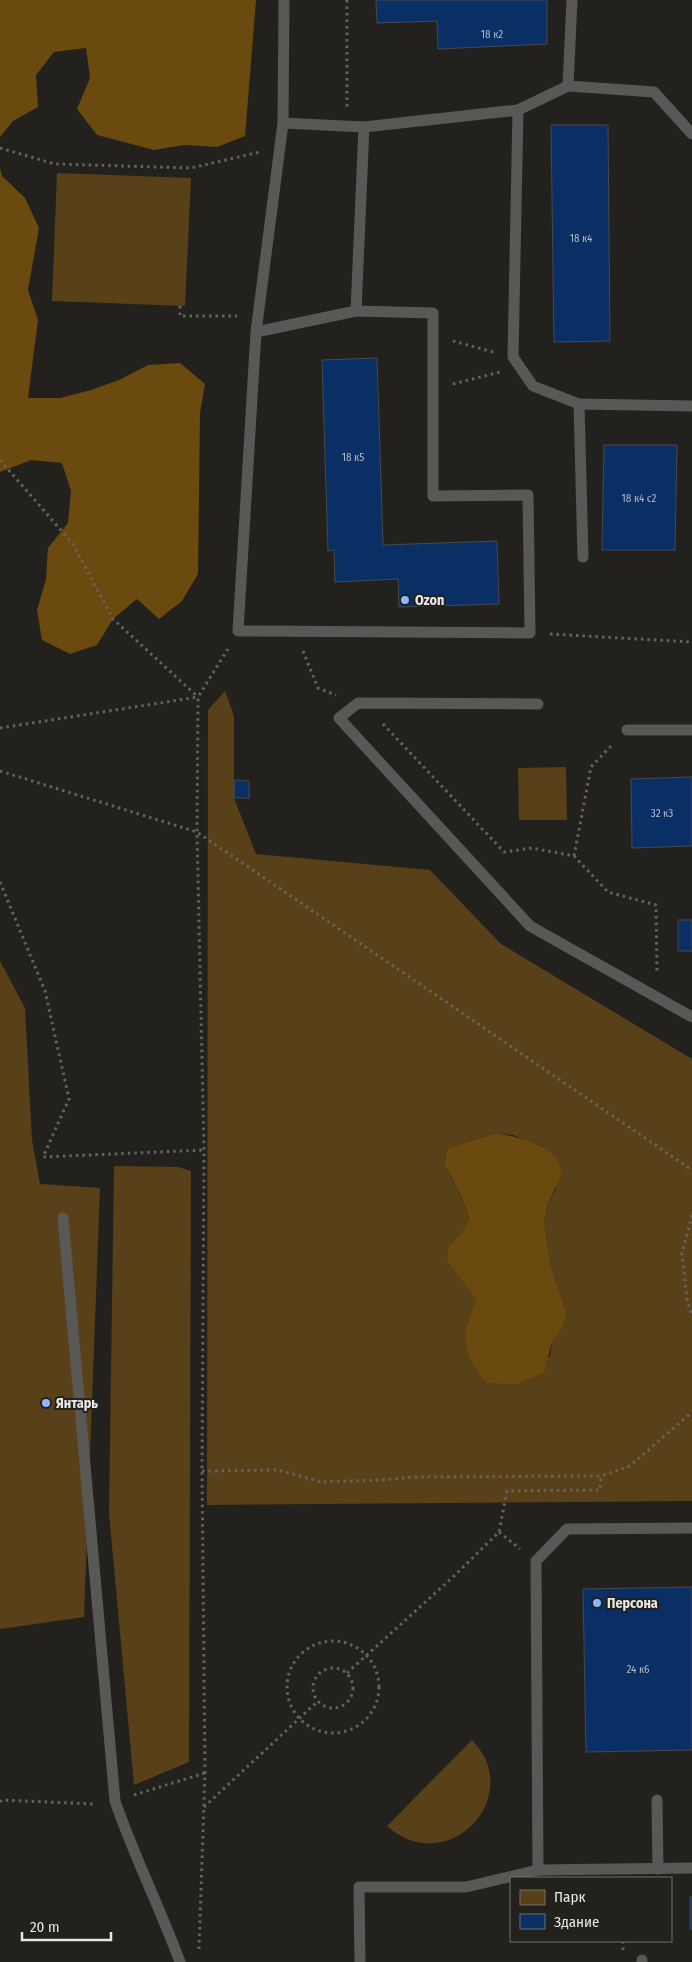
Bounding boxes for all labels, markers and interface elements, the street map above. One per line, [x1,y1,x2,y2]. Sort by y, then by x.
house number: 18 к2 [481,28,503,41]
house number: 18 к4 [570,232,593,245]
house number: 18 к5 [342,451,364,464]
house number: 18 к4 с2 [622,492,657,505]
place label: Ozon [415,592,444,609]
marker: Ozon [399,594,411,606]
house number: 32 к3 [651,807,673,820]
place label: Янтарь [56,1395,98,1412]
marker: Янтарь [40,1397,52,1409]
place label: Персона [607,1595,658,1612]
marker: Персона [591,1597,603,1609]
house number: 24 к6 [626,1663,650,1676]
legend [510,1877,672,1942]
text: Парк [554,1888,585,1906]
scale bar [22,1910,111,1942]
text: Здание [554,1913,600,1931]
text: 20 m [30,1918,60,1936]

